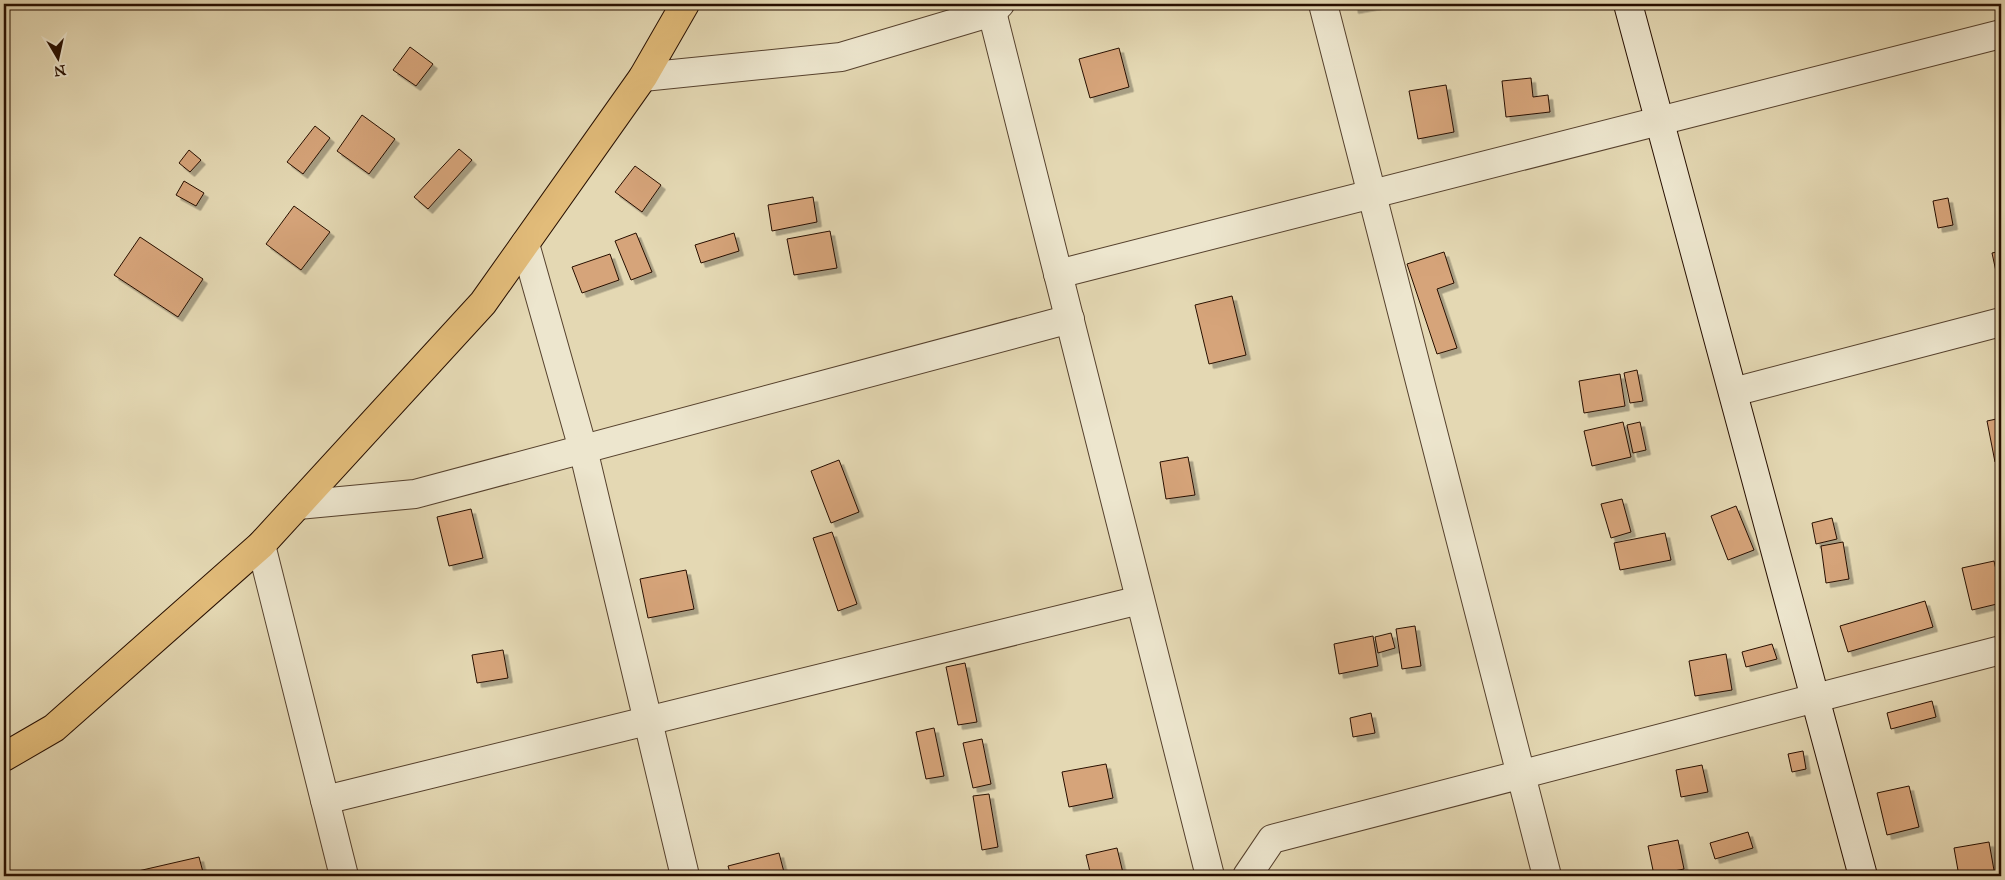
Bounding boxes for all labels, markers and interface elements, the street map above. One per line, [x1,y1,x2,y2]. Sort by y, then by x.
north arrow [32,32,82,82]
text: N [53,61,67,80]

